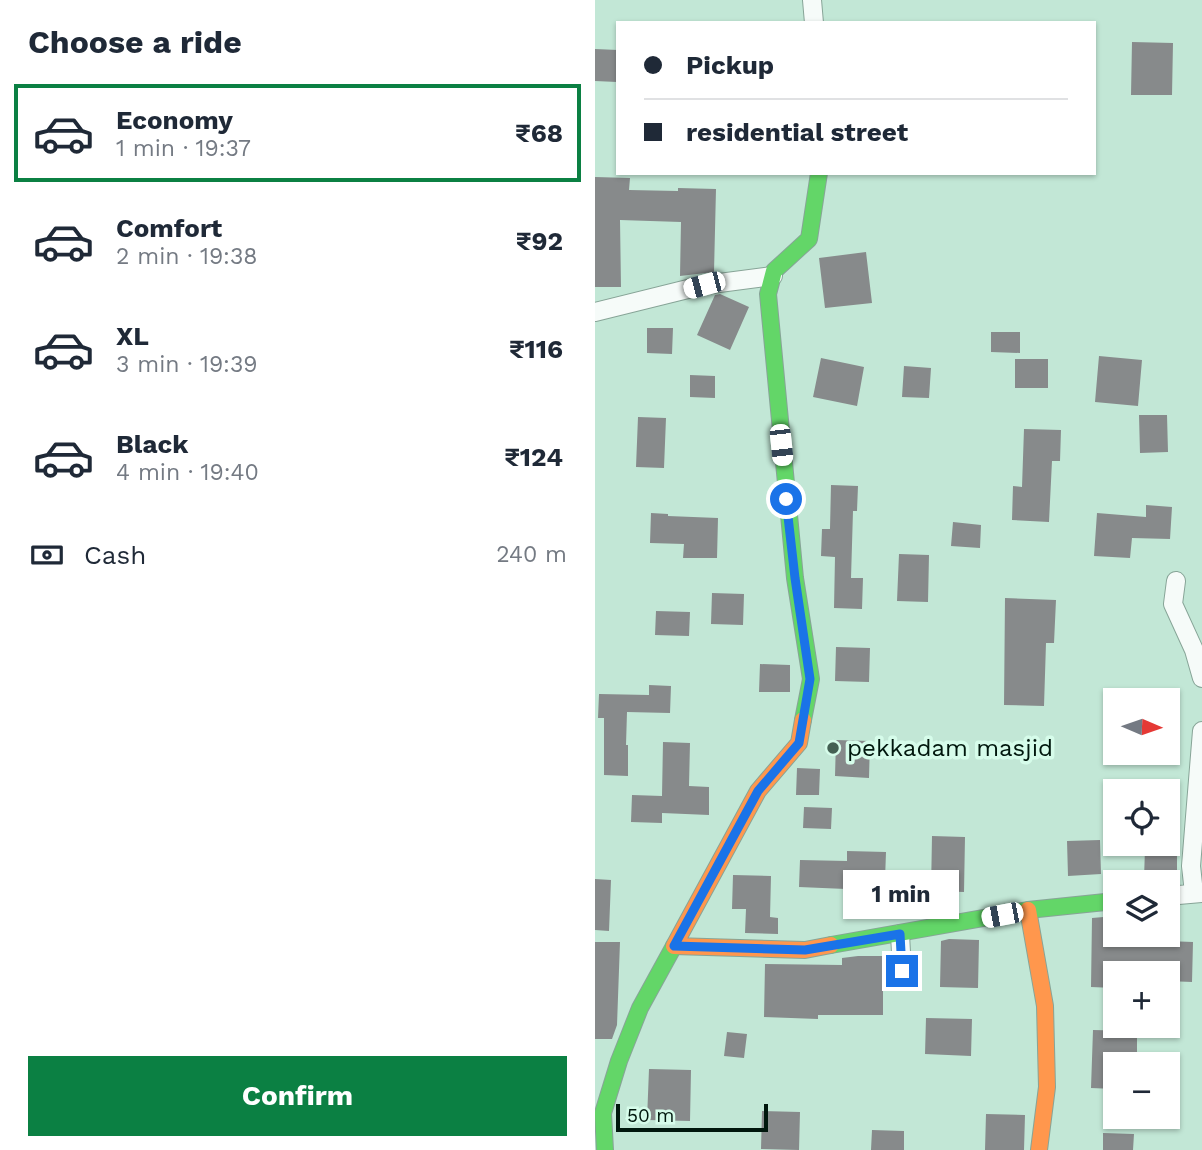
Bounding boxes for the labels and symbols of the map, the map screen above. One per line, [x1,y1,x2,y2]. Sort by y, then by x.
car [681,269,728,301]
car [769,423,794,467]
route start [770,483,802,515]
north arrow [1103,688,1179,765]
place label: pekkadam masjid [847,734,1053,762]
marker: pekkadam masjid [825,740,841,756]
callout: 1 min [844,870,960,918]
car [980,901,1025,929]
route end [886,955,918,987]
scale bar [616,1101,768,1133]

